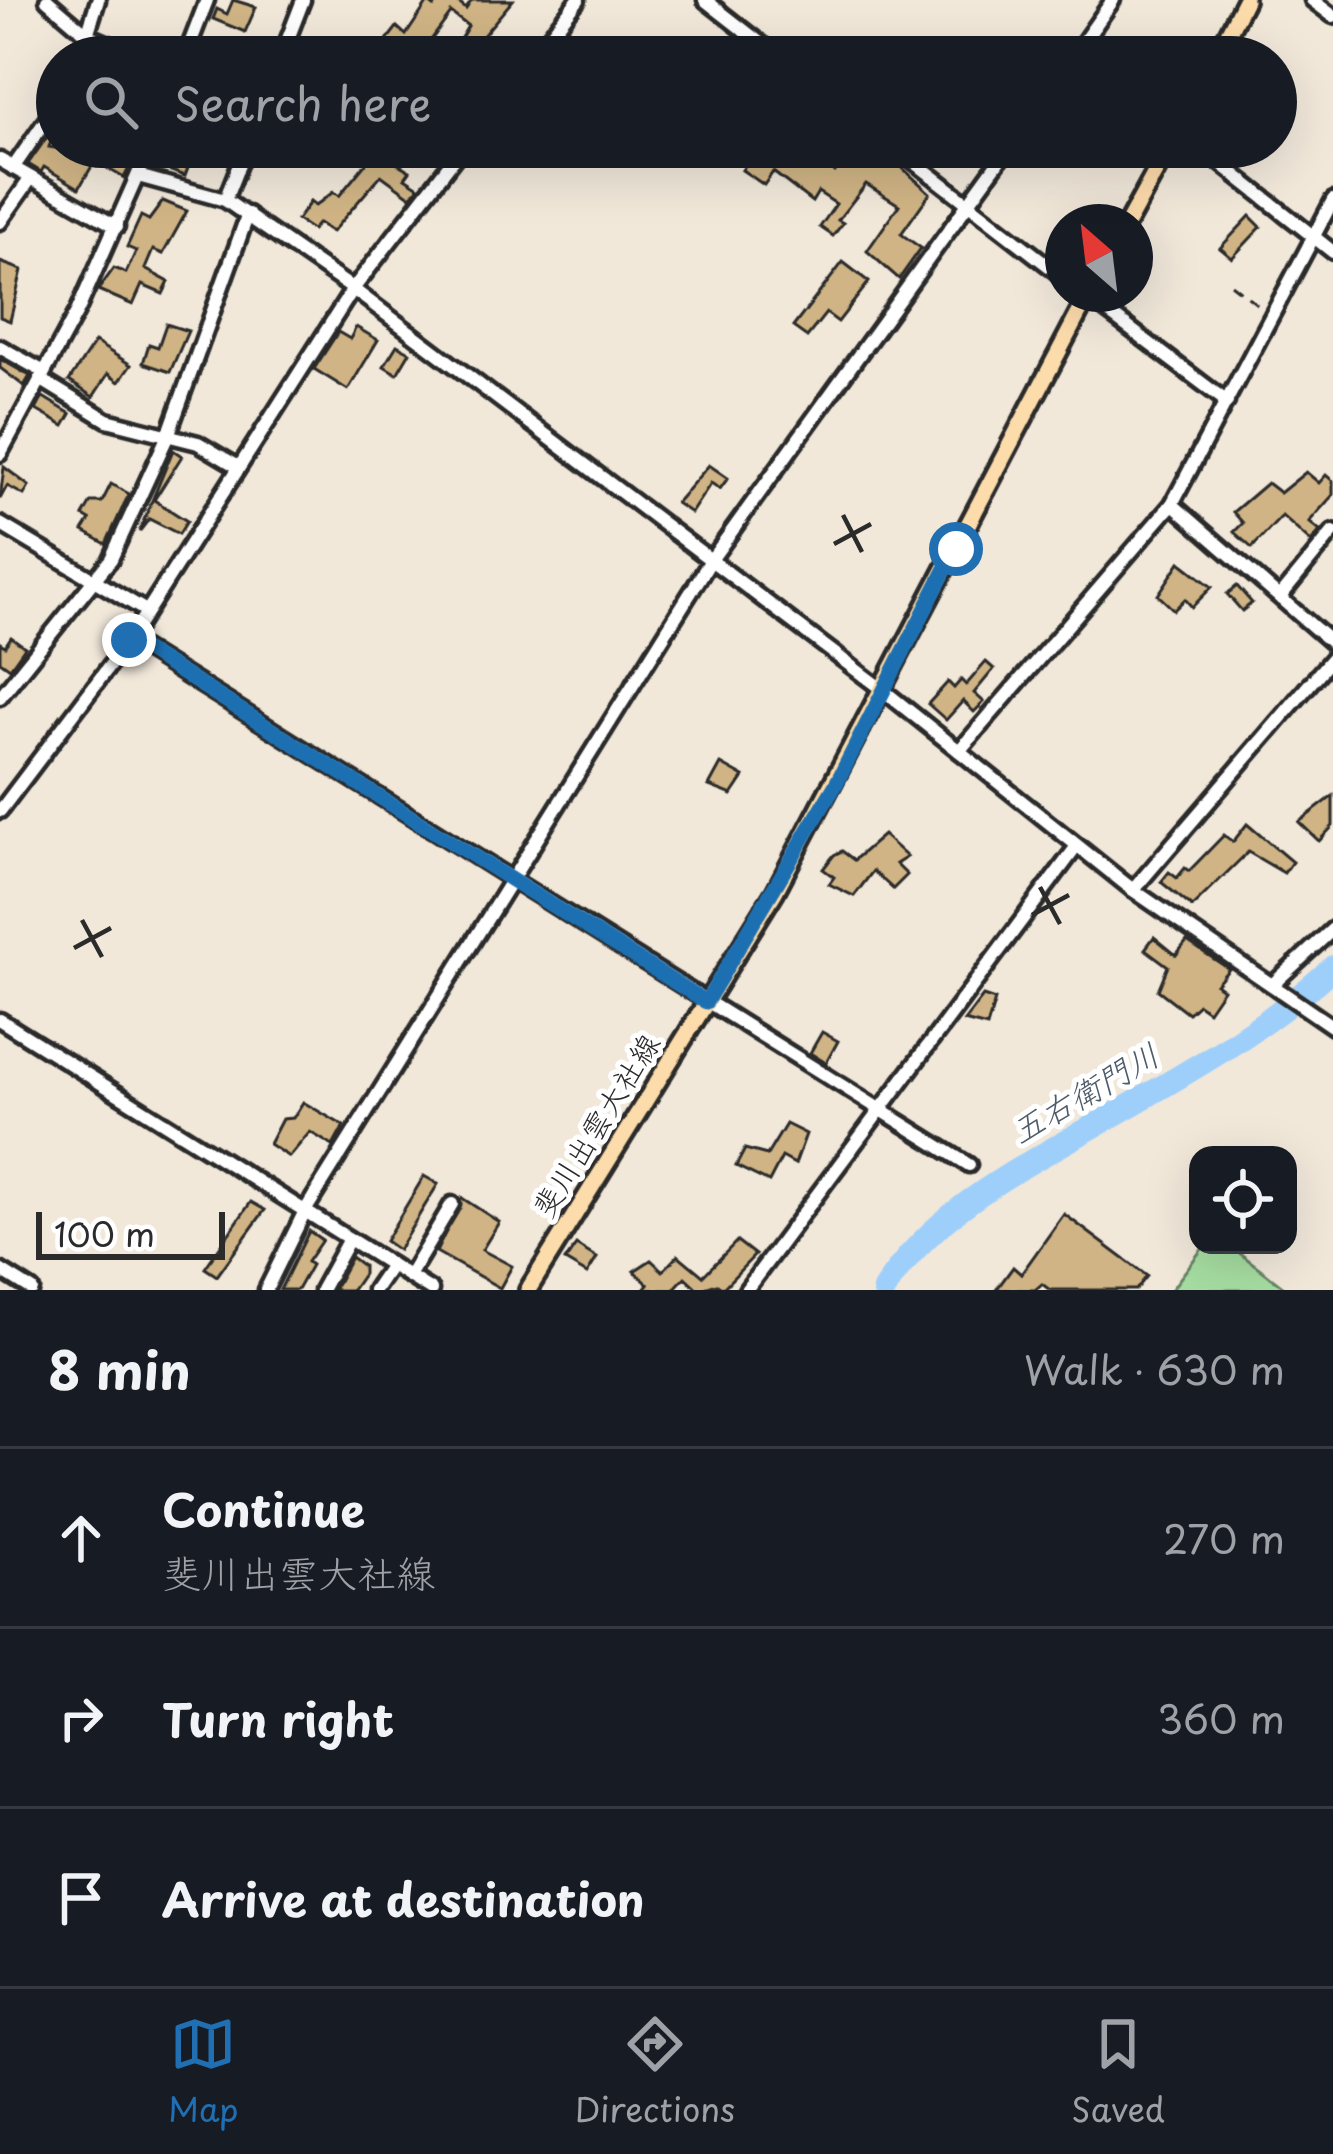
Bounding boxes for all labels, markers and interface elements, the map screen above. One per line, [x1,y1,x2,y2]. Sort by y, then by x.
search box [36,36,1297,168]
text: Search here [174,68,431,136]
icon: search [78,69,144,135]
north arrow [1045,204,1153,312]
route start [929,522,983,576]
route end [102,613,156,667]
street label: 斐川出雲大社線 [520,1024,670,1226]
water label: 五右衛門川 [1000,1028,1168,1154]
map controls [1189,1146,1297,1254]
button: locate [1189,1146,1297,1254]
scale bar [36,1206,225,1259]
text: 100 m [54,1208,155,1258]
text: 8 min [48,1330,191,1407]
text: Walk · 630 m [1024,1339,1285,1398]
text: Continue [162,1474,365,1542]
icon: ahead [48,1505,114,1571]
text: 270 m [1163,1508,1285,1567]
text: 斐川出雲大社線 [162,1542,435,1601]
text: Turn right [162,1684,394,1752]
icon: right [48,1685,114,1751]
text: 360 m [1157,1688,1285,1747]
text: Arrive at destination [162,1864,645,1932]
icon: arrive [48,1865,114,1931]
tab: Map [168,2011,239,2133]
tab: Directions [575,2011,735,2133]
tab: Saved [1071,2011,1165,2133]

